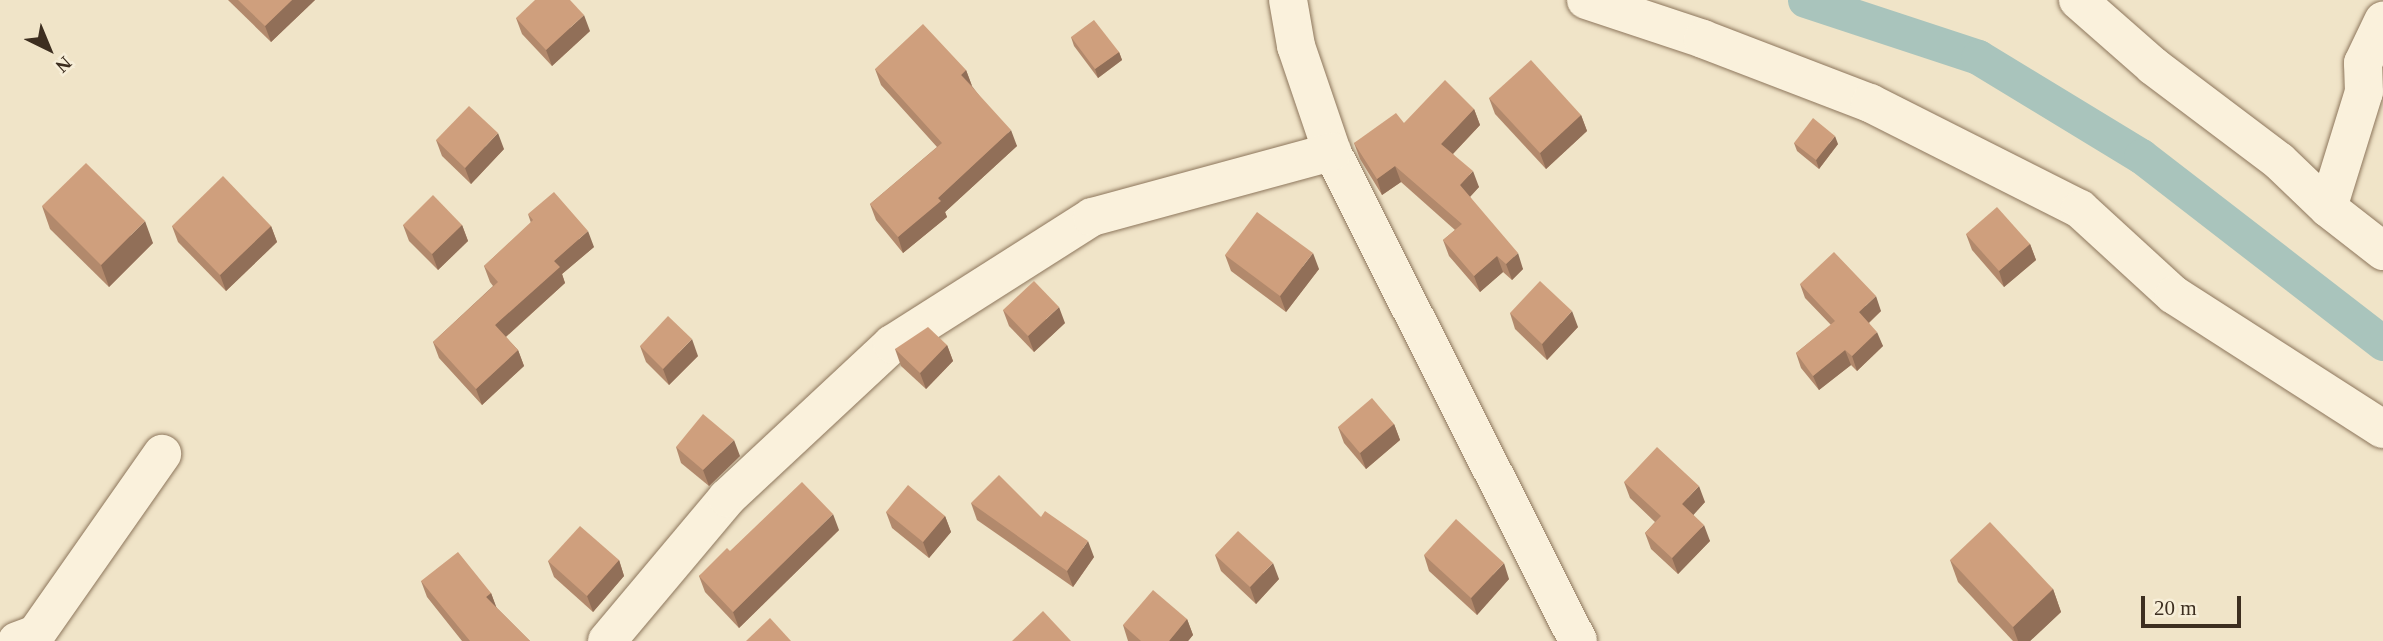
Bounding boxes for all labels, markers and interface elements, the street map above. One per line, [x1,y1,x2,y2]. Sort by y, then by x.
north arrow [14,14,84,84]
text: N [51,52,76,77]
scale bar [2145,582,2245,626]
text: 20 m [2154,596,2197,620]

